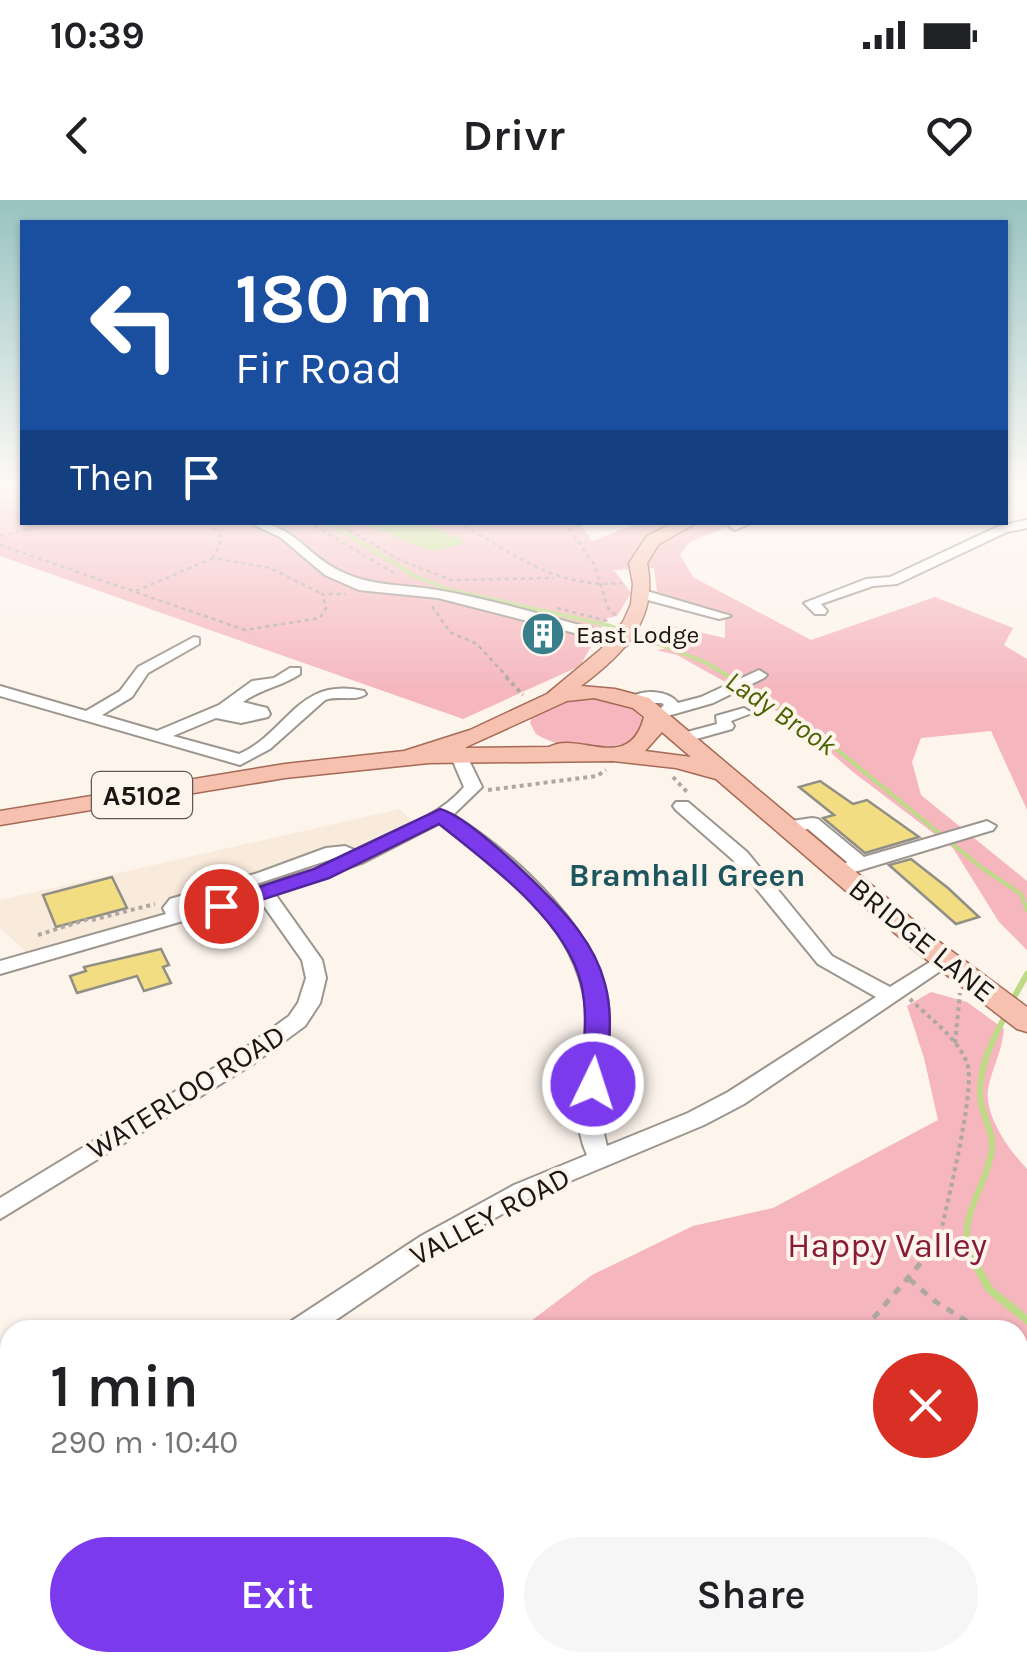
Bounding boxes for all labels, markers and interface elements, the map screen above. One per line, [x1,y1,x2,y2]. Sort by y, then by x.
text: 10:39 [50,13,145,58]
icon: back [50,108,105,163]
icon: heart [922,108,977,163]
text: Drivr [462,109,565,161]
text: 180 m [235,258,434,340]
icon: left [70,260,200,390]
text: Fir Road [235,342,403,394]
icon: arrive [174,450,229,505]
text: Then [70,455,154,500]
building icon: East Lodge [520,611,566,657]
place label: East Lodge [576,620,699,649]
water label: Lady Brook [720,664,843,762]
road number: A5102 [92,772,192,818]
district label: Bramhall Green [569,857,805,894]
pin [179,864,264,949]
street label: BRIDGE LANE [842,870,1002,1010]
icon: arrive [194,879,249,934]
street label: WATERLOO ROAD [80,1017,292,1167]
position arrow [541,1032,645,1136]
street label: VALLEY ROAD [404,1159,576,1273]
park label: Happy Valley [787,1225,987,1266]
text: 1 min [50,1351,199,1421]
button: close [873,1353,978,1458]
text: 290 m · 10:40 [50,1424,238,1461]
button: Exit [50,1537,504,1652]
button: Share [524,1537,978,1652]

